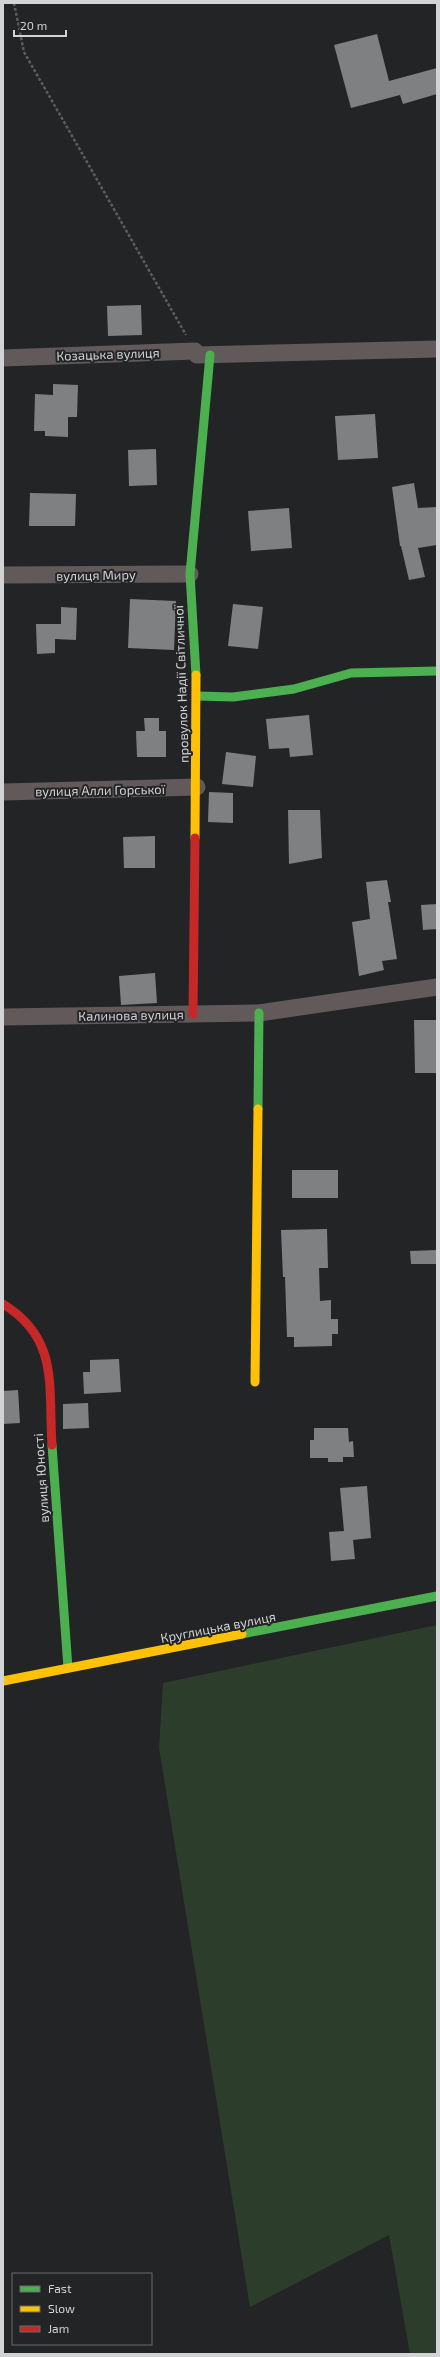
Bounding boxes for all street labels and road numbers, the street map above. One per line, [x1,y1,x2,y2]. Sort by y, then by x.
street label: Козацька вулиця [56,344,160,364]
street label: вулиця Миру [56,566,136,584]
street label: провулок Надії Світличної [170,604,192,763]
street label: вулиця Алли Горської [35,781,166,799]
street label: Калинова вулиця [78,1006,184,1024]
street label: вулиця Юності [30,1433,52,1523]
street label: Круглицька вулиця [159,1608,277,1646]

